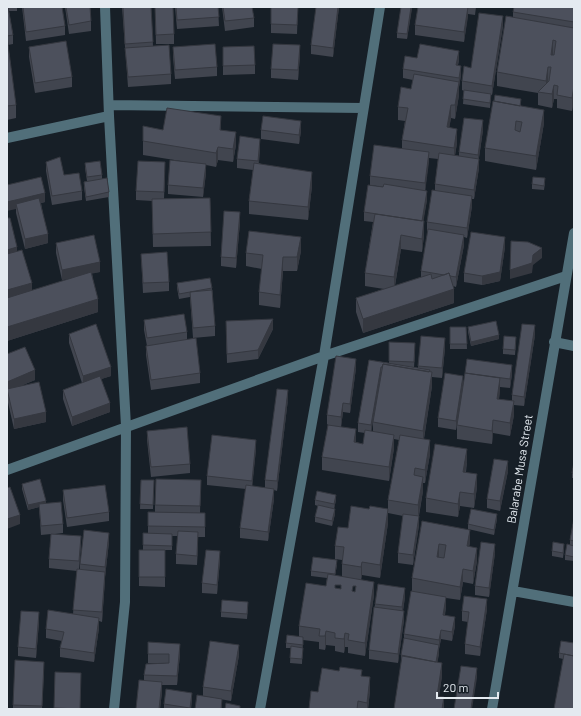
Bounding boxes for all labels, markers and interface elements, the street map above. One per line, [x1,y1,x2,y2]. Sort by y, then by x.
street label: Balarabe Musa Street [503,413,535,524]
scale bar [437,674,498,700]
text: 20 m [443,680,469,694]

